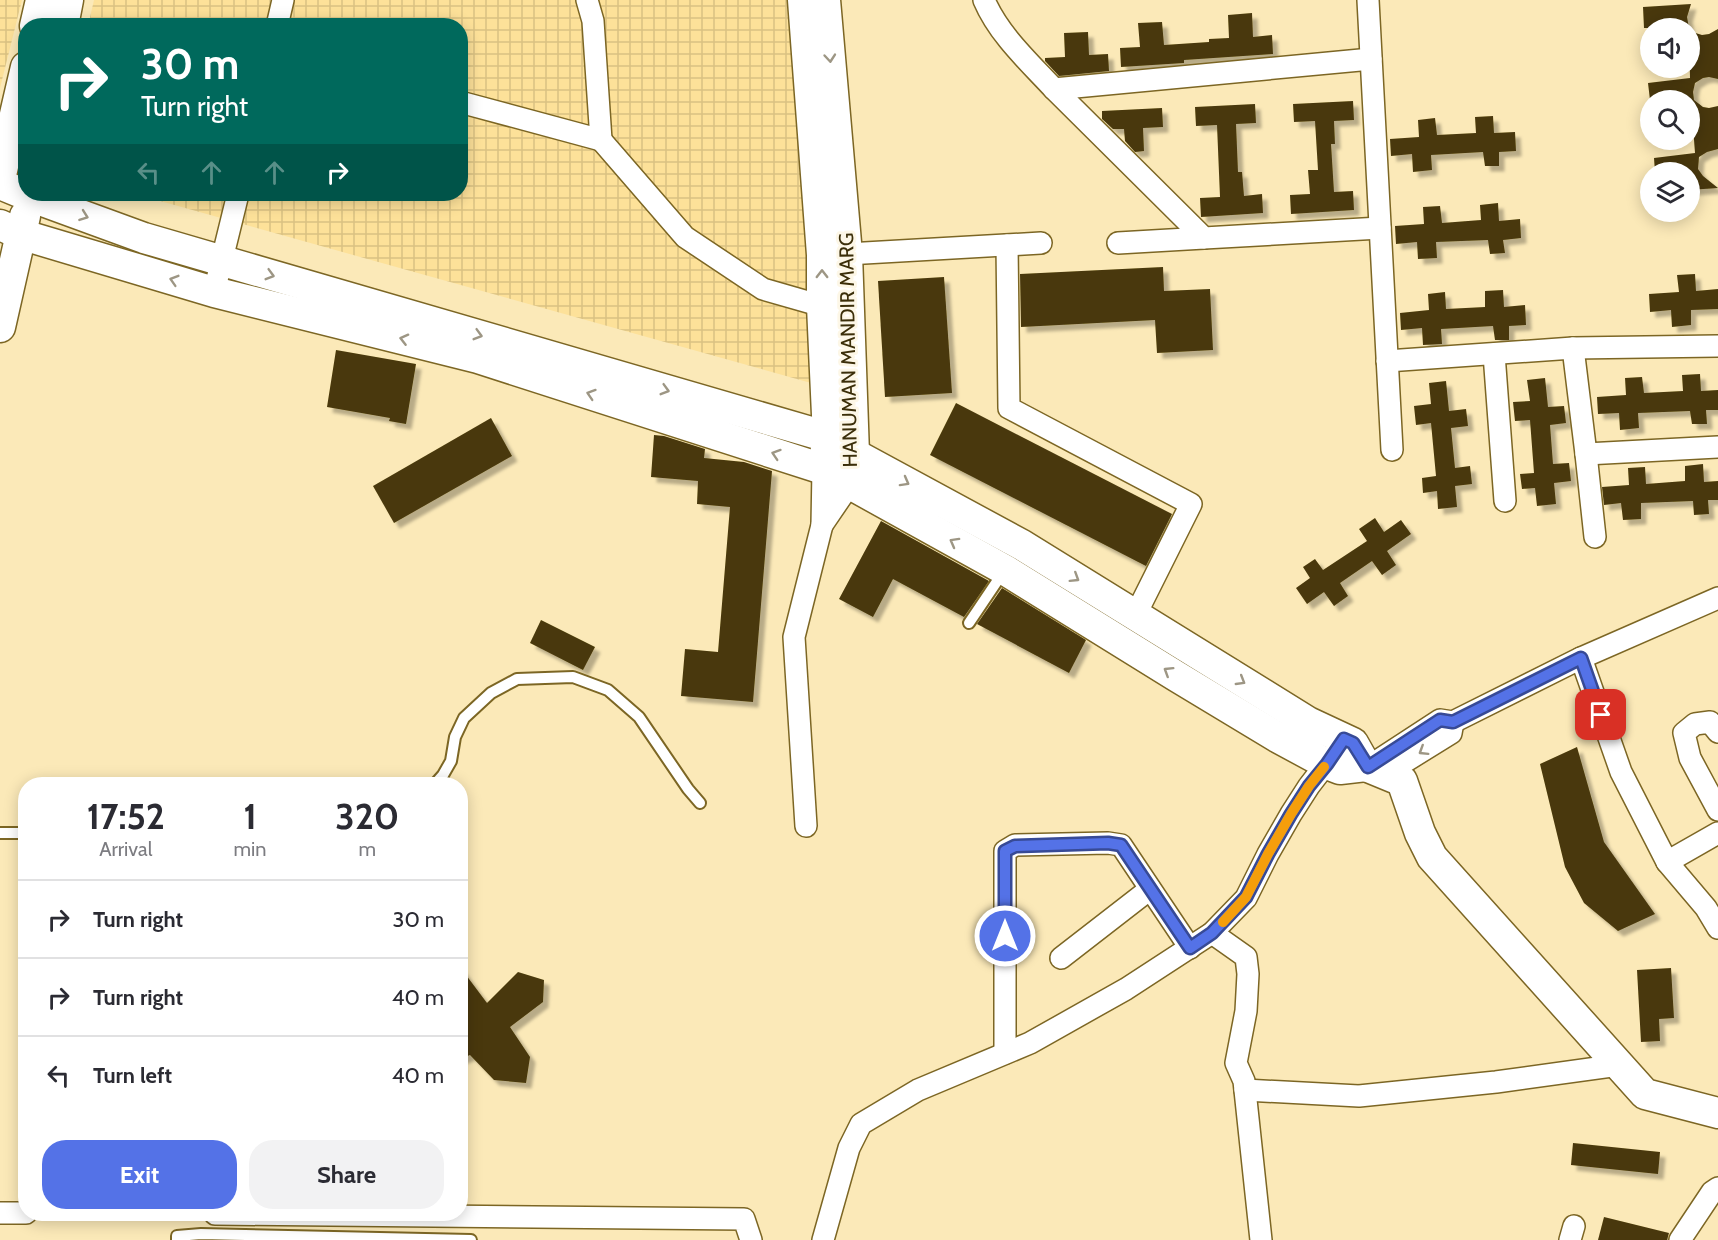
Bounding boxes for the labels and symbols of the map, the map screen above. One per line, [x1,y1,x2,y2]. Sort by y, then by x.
one-way arrow [824,54,837,63]
one-way arrow [79,209,89,222]
street label: HANUMAN MANDIR MARG [834,232,862,468]
one-way arrow [264,268,275,280]
one-way arrow [816,269,828,278]
one-way arrow [169,275,180,287]
one-way arrow [472,328,483,340]
one-way arrow [399,334,409,347]
one-way arrow [659,383,670,395]
one-way arrow [586,389,597,401]
one-way arrow [771,449,782,461]
one-way arrow [899,475,910,486]
one-way arrow [950,538,960,549]
one-way arrow [1069,571,1079,583]
one-way arrow [1164,666,1174,678]
one-way arrow [1235,673,1245,685]
pin [1575,689,1626,740]
one-way arrow [1419,743,1429,755]
position arrow [973,904,1037,968]

